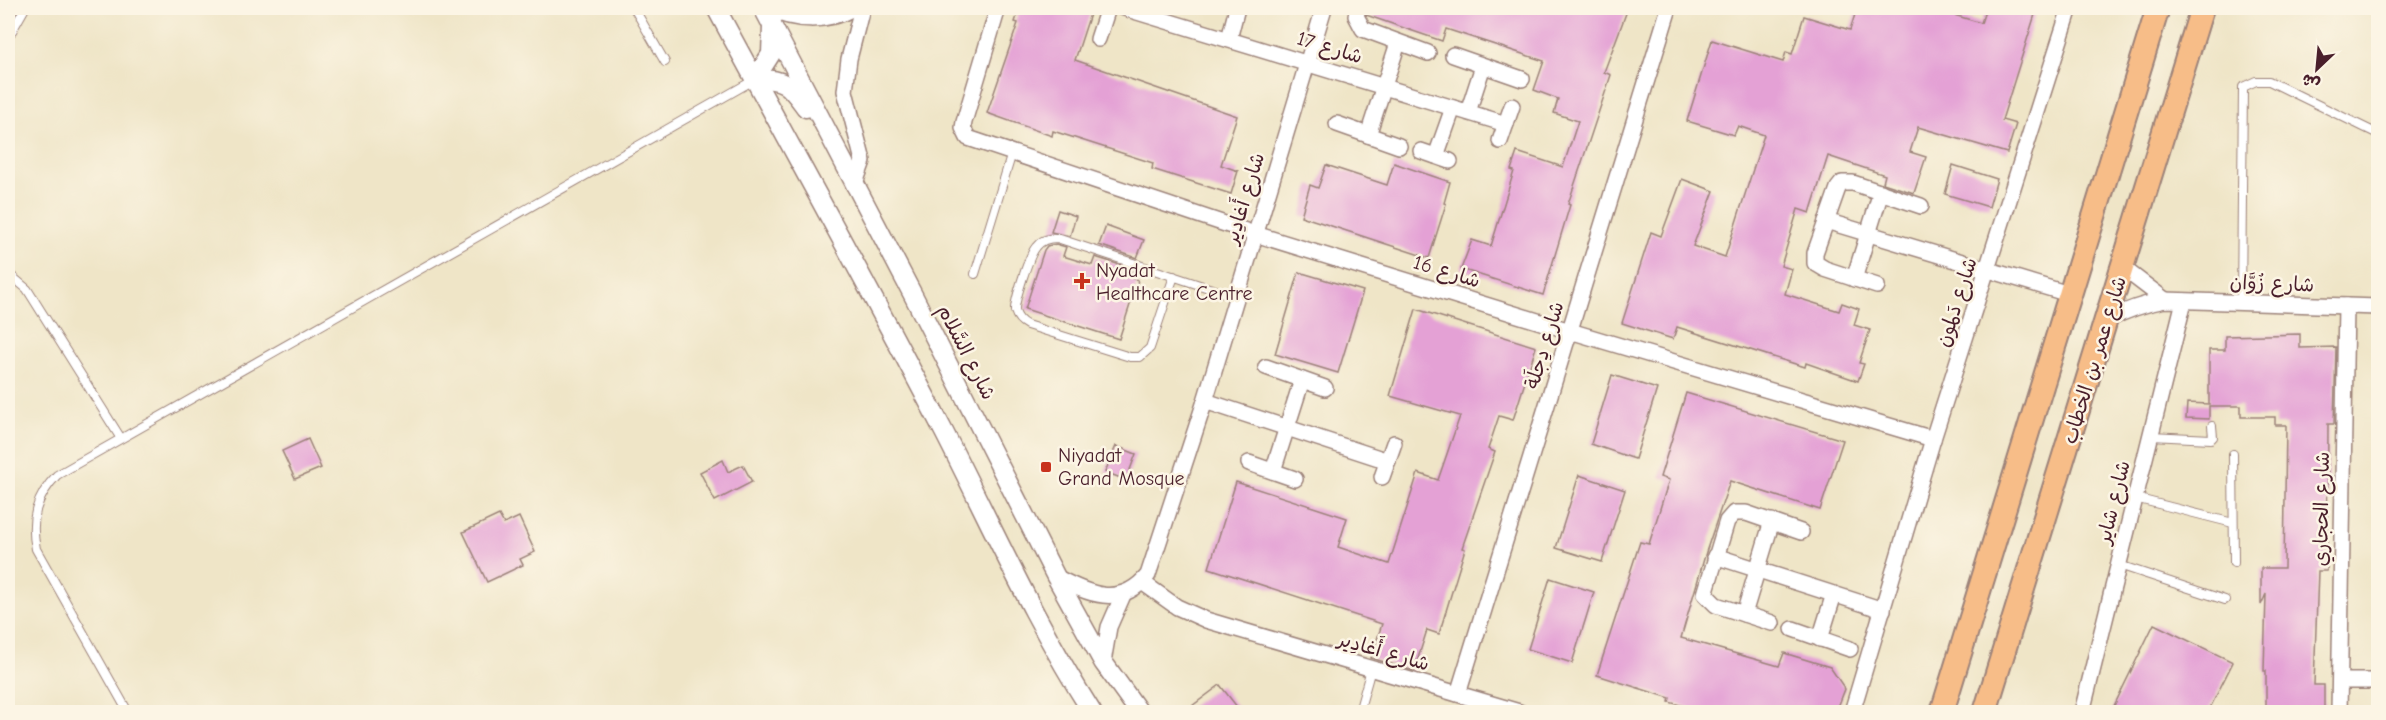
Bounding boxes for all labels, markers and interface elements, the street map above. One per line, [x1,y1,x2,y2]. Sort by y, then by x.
street label: شارع 17 [1294,27,1365,70]
north arrow [2287,39,2347,99]
text: ش [2299,70,2323,94]
street label: شارع أَغادِير [1215,149,1271,249]
street label: شارع 16 [1410,250,1483,294]
street label: شارع دَلمون [1931,254,1984,350]
place label: Nyadat Healthcare Centre [1096,259,1253,305]
street label: شارع زُوَّان [2229,271,2315,298]
marker: Nyadat Healthcare Centre [1073,272,1091,290]
street label: شارع عمر بن الخطاب [2058,273,2133,447]
street label: شارع دِجلَة [1519,298,1571,392]
street label: شارع السَّلام [930,301,1000,405]
place label: Niyadat Grand Mosque [1058,444,1185,490]
street label: شارع الحجاري [2309,451,2337,567]
street label: شارع شاير [2092,458,2137,549]
marker: Niyadat Grand Mosque [1039,460,1053,474]
street label: شارع أَغادِير [1333,623,1433,677]

